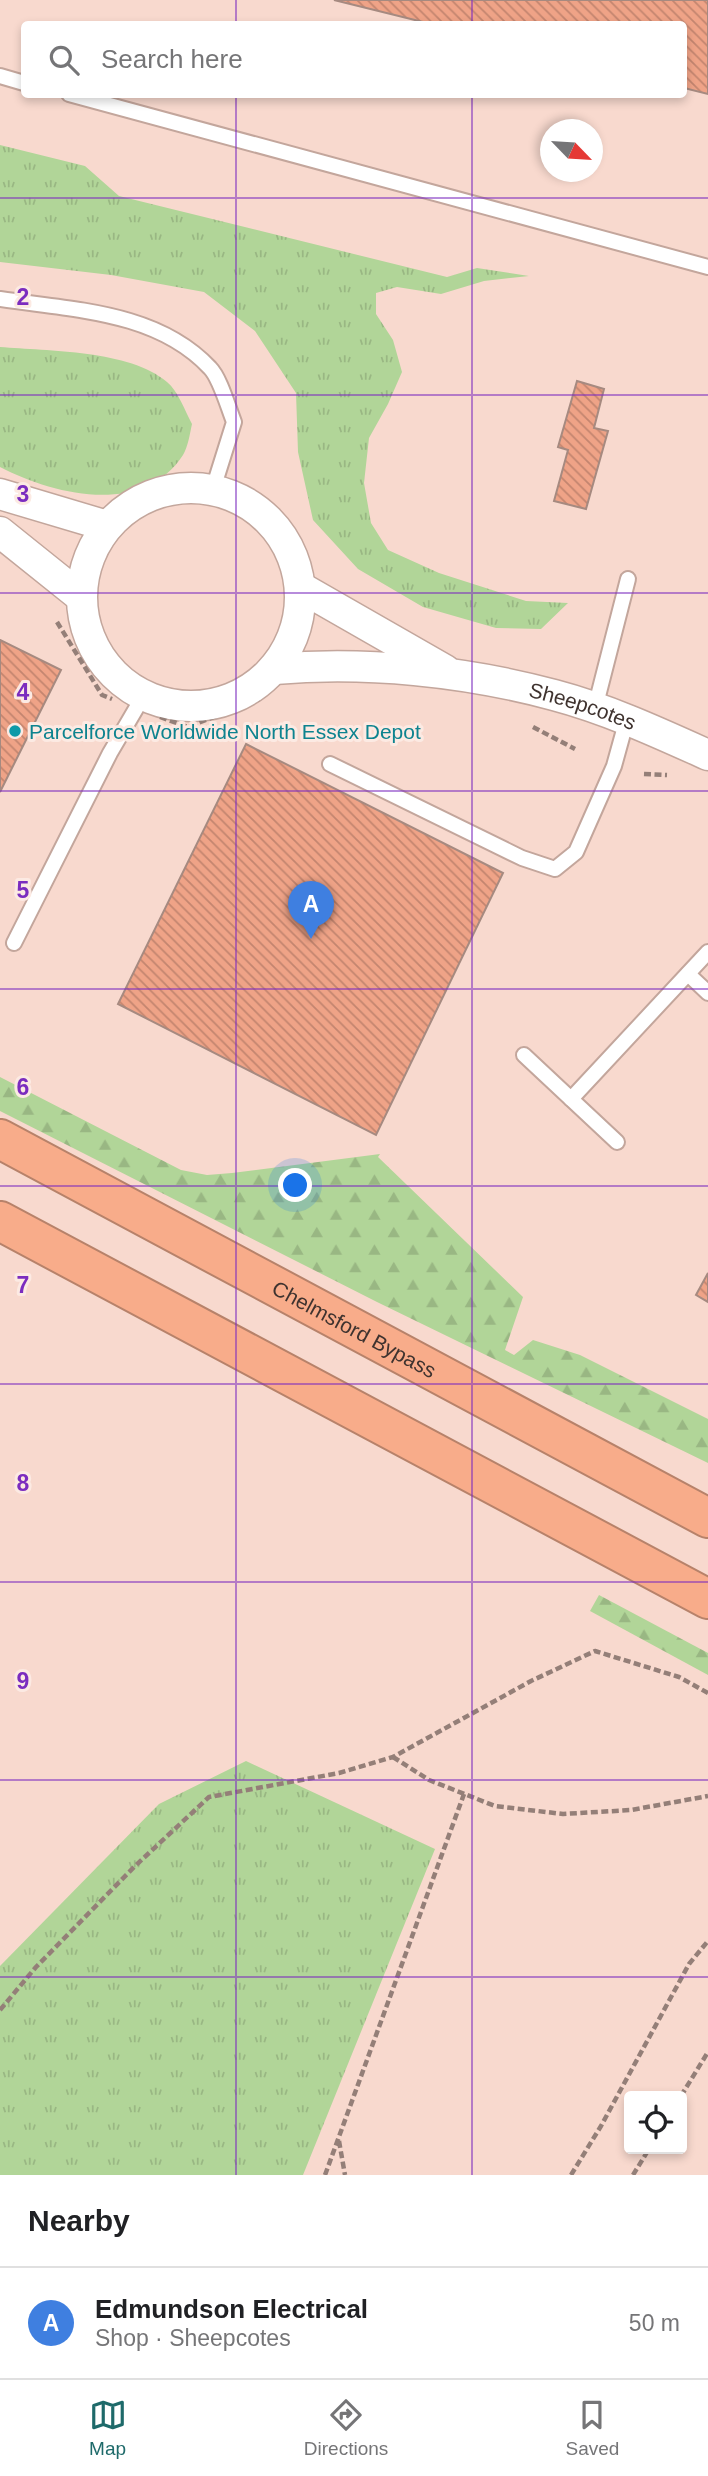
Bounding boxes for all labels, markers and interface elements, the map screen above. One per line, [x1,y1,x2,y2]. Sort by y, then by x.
search box [21,21,687,98]
icon: search [45,41,83,79]
text: Search here [101,44,243,74]
north arrow [540,119,603,182]
text: 2 [17,284,29,310]
text: 3 [17,481,29,507]
street label: Sheepcotes [527,678,639,734]
text: 4 [17,679,30,705]
place label: Parcelforce Worldwide North Essex Depot [29,720,421,743]
marker: Parcelforce Worldwide North Essex Depot [7,723,23,739]
text: 5 [17,877,30,903]
pin: A [288,881,334,939]
text: 6 [17,1074,29,1100]
your location [278,1168,312,1202]
text: 7 [17,1272,29,1298]
street label: Chelmsford Bypass [269,1276,440,1382]
text: 8 [17,1470,30,1496]
text: 9 [17,1668,29,1694]
map controls [624,2091,687,2154]
button: locate [624,2091,687,2154]
text: Nearby [28,2204,130,2237]
text: Edmundson Electrical [95,2294,368,2324]
text: A [43,2310,59,2336]
text: 50 m [629,2310,680,2336]
text: Shop · Sheepcotes [95,2325,291,2351]
tab: Map [89,2396,127,2460]
tab: Directions [304,2396,388,2460]
tab: Saved [565,2396,619,2460]

